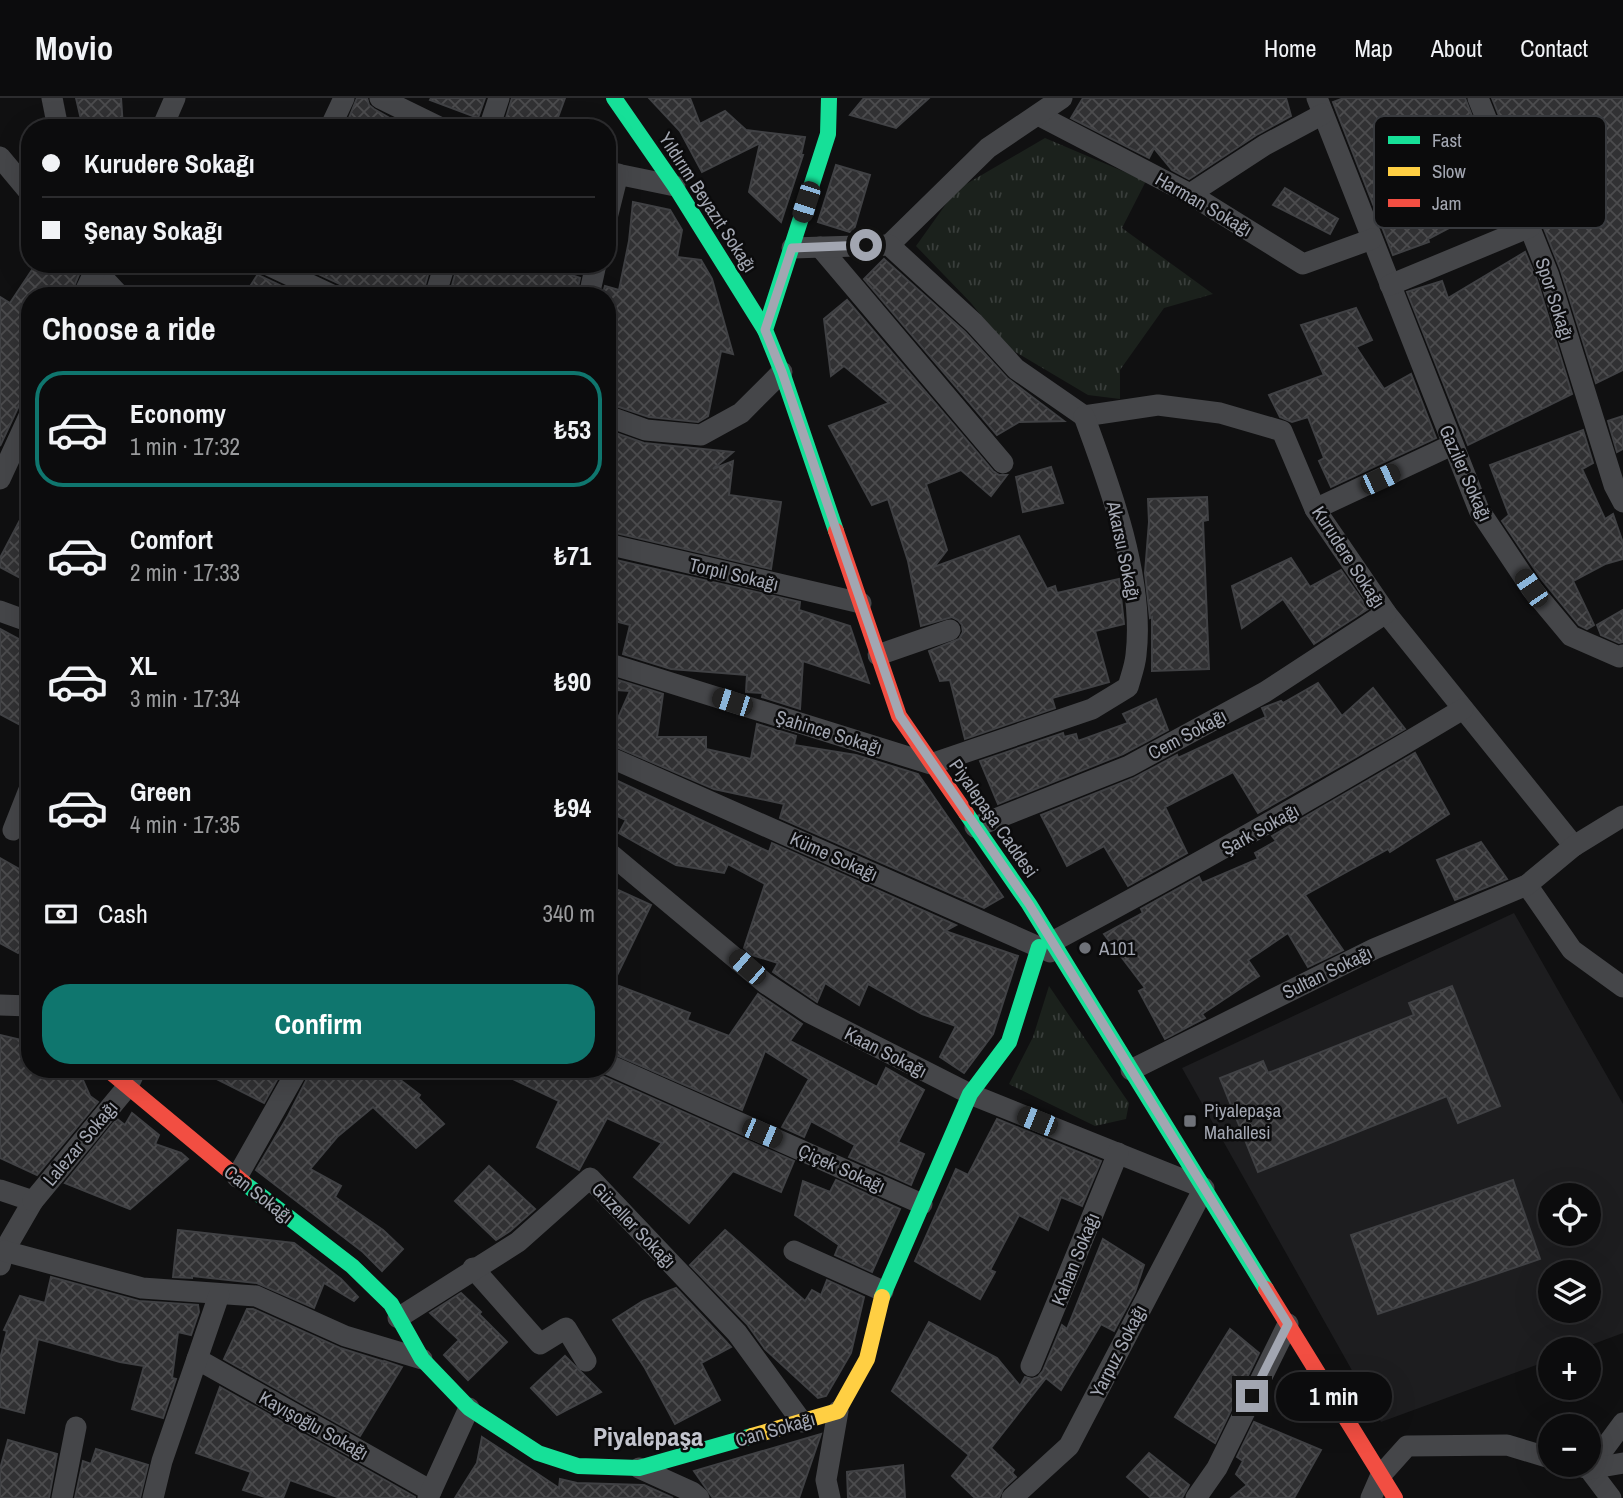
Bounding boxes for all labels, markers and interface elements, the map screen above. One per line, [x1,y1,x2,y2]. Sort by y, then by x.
text: Movio [35,26,113,70]
text: Home [1264,32,1316,64]
text: Map [1354,32,1393,64]
text: About [1431,32,1482,64]
text: Contact [1520,32,1588,64]
legend [1374,116,1606,228]
street label: Yıldırım Beyazıt Sokağı [653,127,763,277]
text: Fast [1432,127,1462,153]
text: Kurudere Sokağı [84,146,255,181]
text: Slow [1432,158,1467,184]
street label: Harman Sokağı [1151,166,1257,242]
car [790,179,823,225]
text: Jam [1432,190,1461,216]
text: Şenay Sokağı [84,213,223,248]
route start [850,229,882,261]
street label: Spor Sokağı [1529,254,1581,344]
text: Choose a ride [42,307,216,350]
text: Economy [130,396,226,431]
icon: car [46,398,109,461]
text: ₺53 [554,412,591,447]
street label: Gaziler Sokağı [1433,421,1499,525]
text: 1 min · 17:32 [130,431,240,462]
car [1357,461,1404,497]
street label: Akarsu Sokağı [1101,498,1147,603]
street label: Kurudere Sokağı [1306,501,1392,613]
text: Comfort [130,522,213,557]
icon: car [46,524,109,587]
text: ₺71 [554,538,591,573]
street label: Torpil Sokağı [687,551,781,597]
text: 2 min · 17:33 [130,557,240,588]
car [1511,565,1552,611]
text: XL [130,648,157,683]
icon: car [46,650,109,713]
text: ₺90 [554,664,591,699]
text: 3 min · 17:34 [130,683,240,714]
car [709,686,756,718]
street label: Cem Sokağı [1143,702,1231,766]
street label: Şahince Sokağı [773,703,885,761]
street label: Piyalepaşa Caddesi [943,753,1045,883]
text: Green [130,774,192,809]
icon: car [46,776,109,839]
text: ₺94 [554,790,591,825]
street label: Şark Sokağı [1217,797,1303,861]
text: 4 min · 17:35 [130,809,240,840]
street label: Küme Sokağı [786,825,882,887]
icon: cash [42,895,80,933]
text: Cash [98,896,148,931]
text: 340 m [543,898,595,929]
place label: A101 [1098,935,1136,961]
street label: Sultan Sokağı [1278,939,1376,1005]
marker: A101 [1077,940,1093,956]
car [725,945,770,989]
button: Confirm [42,984,595,1064]
street label: Kaan Sokağı [840,1020,932,1084]
street label: Lalezar Sokağı [37,1095,123,1191]
place label: Piyalepaşa Mahallesi [1204,1097,1281,1145]
car [1014,1103,1061,1139]
marker: Piyalepaşa Mahallesi [1182,1113,1198,1129]
car [739,1115,786,1151]
street label: Çiçek Sokağı [794,1137,890,1199]
street label: Can Sokağı [219,1159,299,1229]
street label: Güzeller Sokağı [586,1176,682,1274]
map controls [1538,1183,1601,1477]
button: locate [1538,1183,1601,1246]
street label: Kahan Sokağı [1045,1209,1105,1309]
button: layers [1538,1260,1601,1323]
street label: Yarpuz Sokağı [1083,1300,1153,1402]
button: + [1538,1337,1601,1400]
callout: 1 min [1276,1372,1392,1420]
route end [1236,1380,1268,1412]
text: 1 min [1309,1381,1359,1412]
street label: Kayışoğlu Sokağı [255,1384,373,1466]
street label: Can Sokağı [732,1405,818,1453]
button: − [1538,1414,1601,1477]
district label: Piyalepaşa [593,1419,703,1454]

